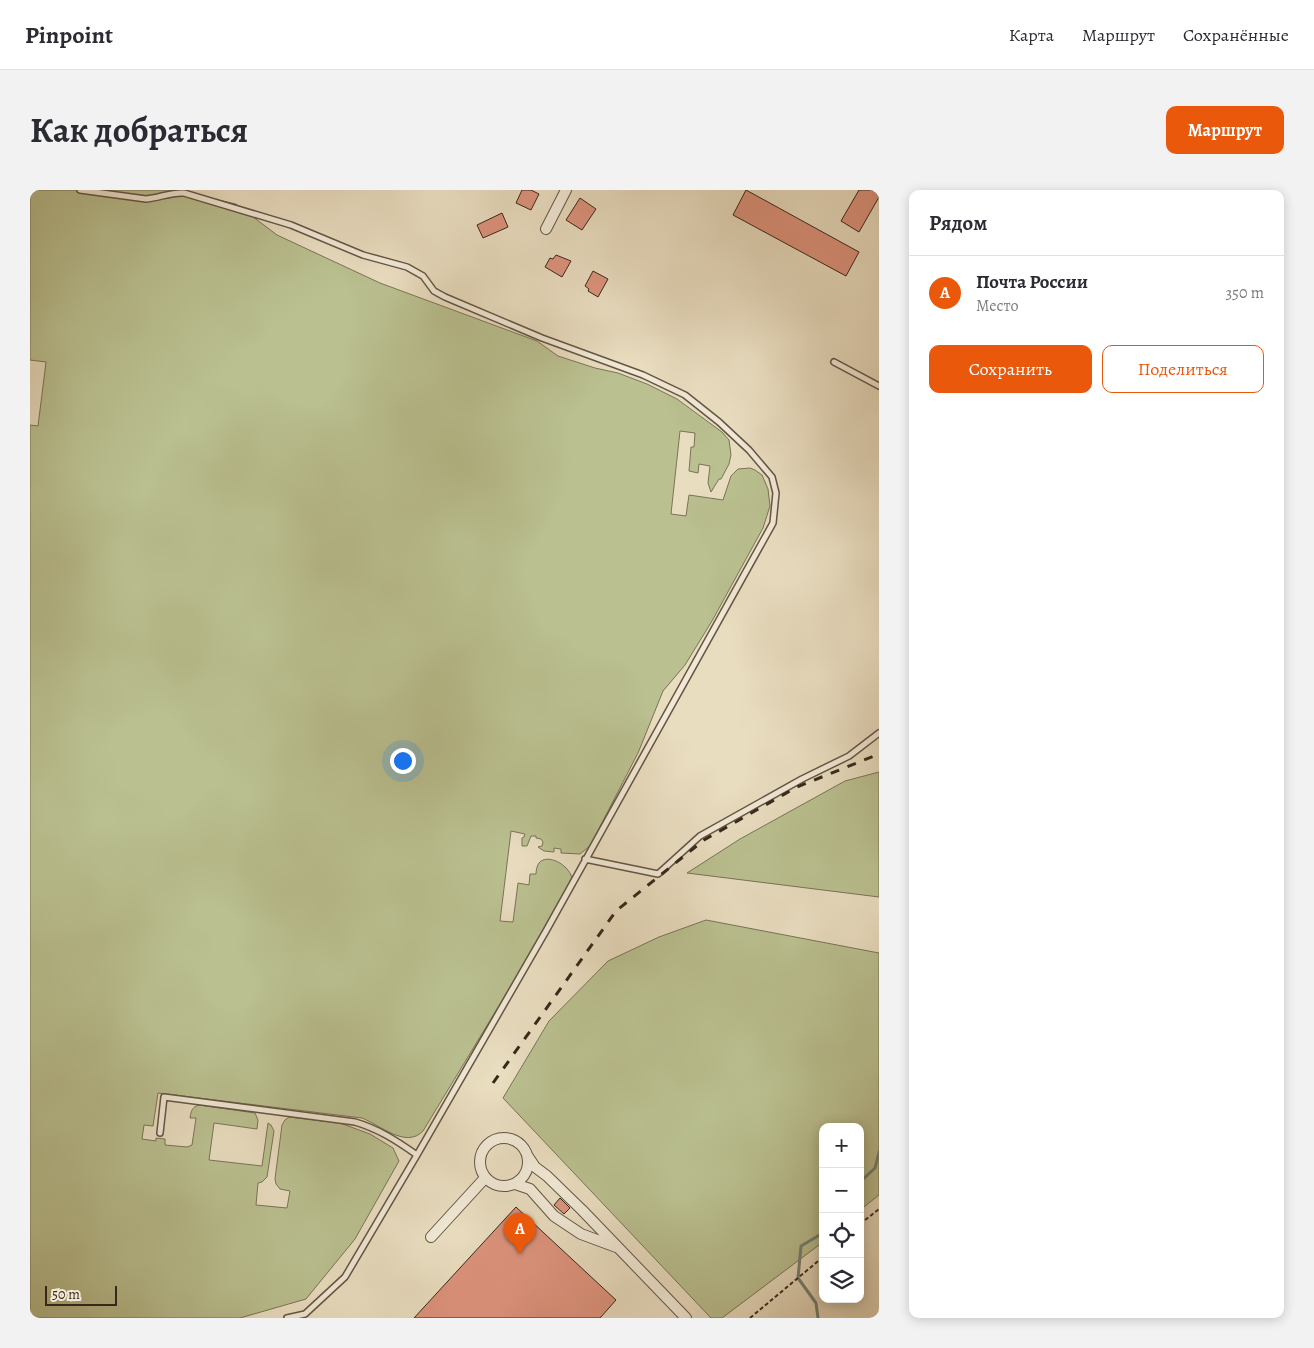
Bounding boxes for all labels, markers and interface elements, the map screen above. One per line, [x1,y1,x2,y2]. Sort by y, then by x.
text: Pinpoint [25,19,113,51]
text: Карта [1009,23,1054,47]
text: Маршрут [1082,23,1155,47]
text: Сохранённые [1183,23,1289,47]
text: Как добраться [30,106,248,154]
button: Маршрут [1166,106,1284,154]
text: Рядом [929,209,987,237]
text: Почта России [976,269,1088,295]
text: A [940,282,950,304]
text: 350 m [1225,282,1264,304]
text: Место [976,295,1019,317]
button: Сохранить [929,345,1092,393]
button: Поделиться [1102,345,1264,393]
your location [390,748,416,774]
map controls [819,1123,864,1303]
button: + [819,1123,864,1168]
button: − [819,1168,864,1213]
pin: A [504,1213,536,1254]
button: locate [819,1213,864,1258]
button: layers [819,1258,864,1303]
scale bar [45,1283,118,1306]
text: 50 m [52,1285,80,1304]

